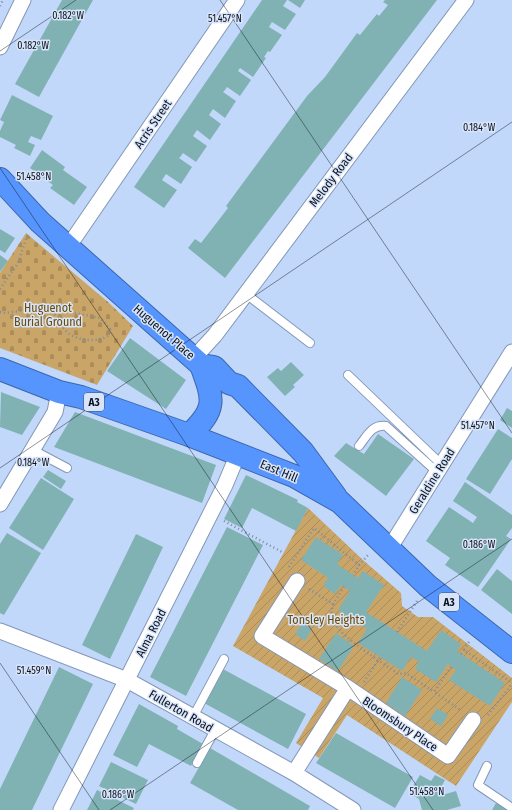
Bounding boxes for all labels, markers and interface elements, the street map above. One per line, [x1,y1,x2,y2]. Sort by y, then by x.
text: 0.182°W [52,10,84,22]
text: 51.457°N [208,13,242,25]
text: 0.182°W [17,40,49,52]
street label: Acris Street [132,97,175,151]
text: 0.184°W [463,122,496,134]
street label: Melody Road [306,150,356,210]
text: 51.458°N [17,171,51,183]
park label: Huguenot Burial Ground [14,301,82,329]
street label: Huguenot Place [130,302,198,362]
road number: A3 [84,393,104,411]
text: 51.457°N [461,420,495,432]
street label: Geraldine Road [406,446,458,516]
text: 0.184°W [17,457,50,469]
street label: East Hill [258,457,300,485]
text: 0.186°W [463,539,496,551]
road number: A3 [439,593,459,611]
street label: Alma Road [133,607,169,659]
park label: Tonsley Heights [287,613,365,627]
text: 51.459°N [17,665,51,677]
street label: Fullerton Road [147,687,215,735]
street label: Bloomsbury Place [360,694,440,754]
text: 51.458°N [410,786,444,798]
text: 0.186°W [102,789,135,801]

